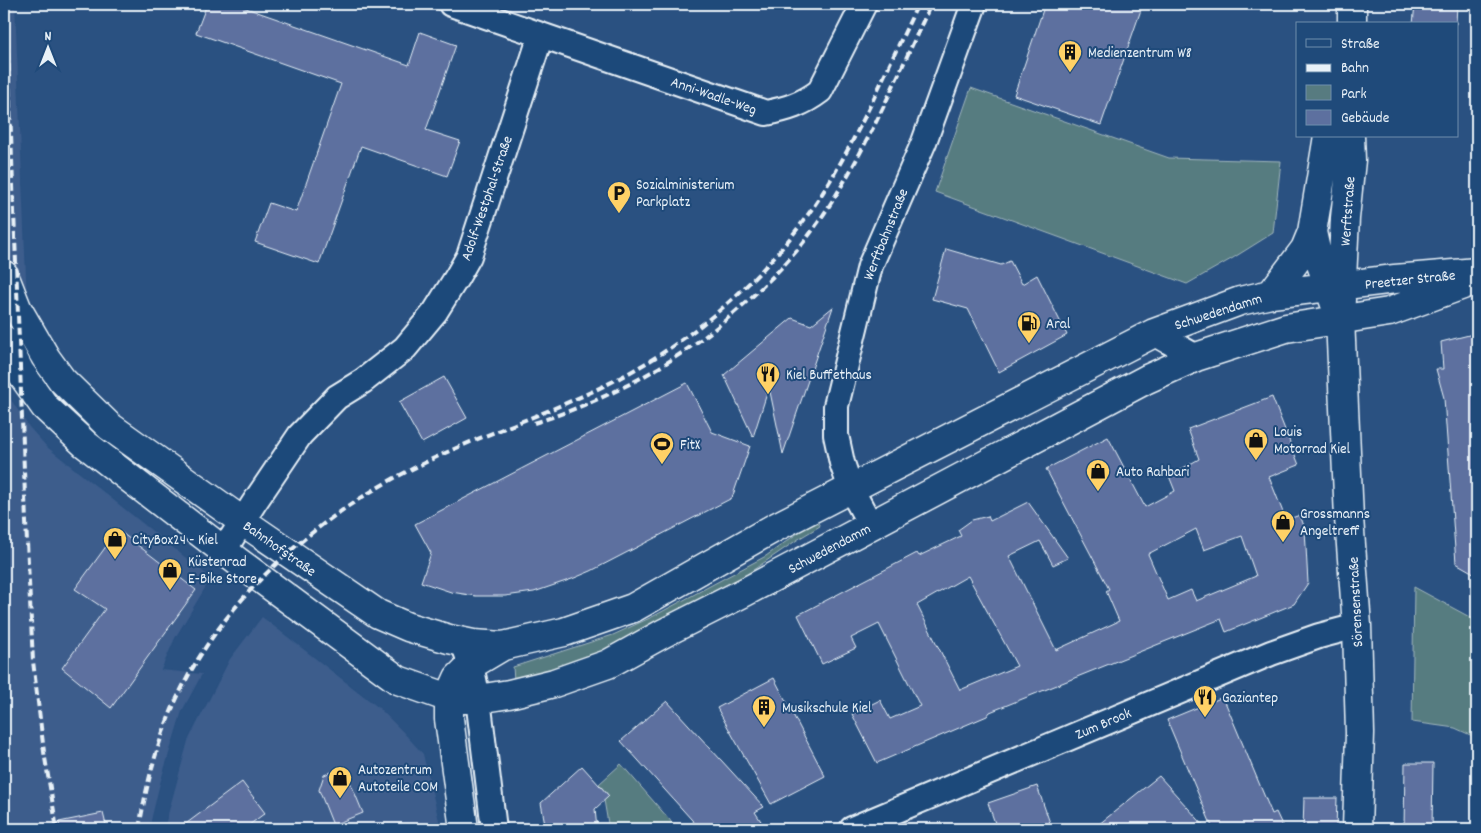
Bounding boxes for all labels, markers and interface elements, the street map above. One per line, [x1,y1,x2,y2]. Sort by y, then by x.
north arrow [22,22,72,72]
legend [1296,22,1458,138]
text: N [45,27,52,47]
text: Straße [1341,34,1380,56]
building icon: Medienzentrum W8 [1057,39,1083,73]
place label: Medienzentrum W8 [1088,43,1192,65]
text: Bahn [1341,58,1369,80]
street label: Anni-Wadle-Weg [667,72,759,122]
text: Park [1341,84,1367,106]
text: Gebäude [1341,108,1390,130]
street label: Adolf-Westphal-Straße [456,133,520,264]
place label: Sozialministerium Parkplatz [636,175,735,214]
street label: Werftstraße [1336,175,1362,247]
parking icon: Sozialministerium Parkplatz [606,180,632,214]
street label: Werftbahnstraße [858,185,915,284]
street label: Preetzer Straße [1364,265,1457,297]
street label: Schwedendamm [1172,288,1265,337]
fuel station icon: Aral [1016,310,1042,344]
place label: Aral [1046,314,1071,336]
restaurant icon: Kiel Buffethaus [755,361,781,395]
place label: Kiel Buffethaus [786,365,872,387]
place label: Louis Motorrad Kiel [1274,422,1351,461]
shop icon: Louis Motorrad Kiel [1243,427,1269,461]
sports icon: FitX [649,431,675,465]
place label: FitX [680,435,700,457]
shop icon: Auto Rahbari [1085,458,1111,492]
place label: Auto Rahbari [1116,462,1190,484]
place label: Grossmanns Angeltreff [1300,504,1370,543]
shop icon: Grossmanns Angeltreff [1270,509,1296,543]
street label: Bahnhofstraße [238,516,320,583]
street label: Schwedendamm [785,519,875,581]
shop icon: CityBox24 - Kiel [102,526,128,560]
place label: CityBox24 - Kiel [132,530,218,552]
place label: Küstenrad E-Bike Store [188,552,257,591]
street label: Sörensenstraße [1344,556,1370,648]
shop icon: Küstenrad E-Bike Store [157,557,183,591]
restaurant icon: Gaziantep [1192,684,1218,718]
place label: Gaziantep [1222,688,1278,710]
building icon: Musikschule Kiel [751,694,777,728]
place label: Musikschule Kiel [782,698,872,720]
street label: Zum Brook [1072,703,1135,746]
place label: Autozentrum Autoteile COM [358,760,438,799]
shop icon: Autozentrum Autoteile COM [327,765,353,799]

